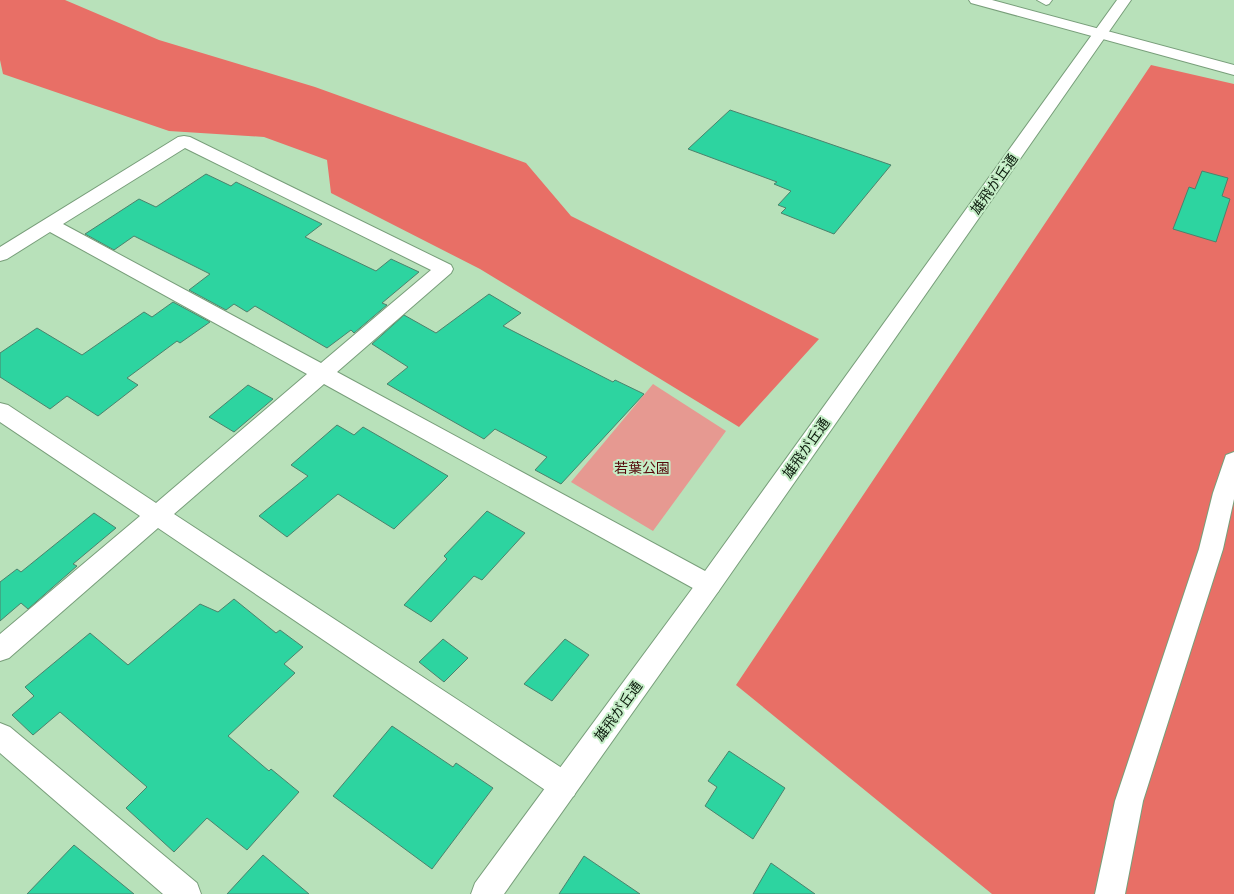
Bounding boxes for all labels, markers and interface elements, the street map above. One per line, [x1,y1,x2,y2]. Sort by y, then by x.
street label: 雄飛が丘通 [967,150,1021,218]
street label: 雄飛が丘通 [779,414,833,482]
park label: 若葉公園 [614,459,670,477]
street label: 雄飛が丘通 [590,677,646,745]

